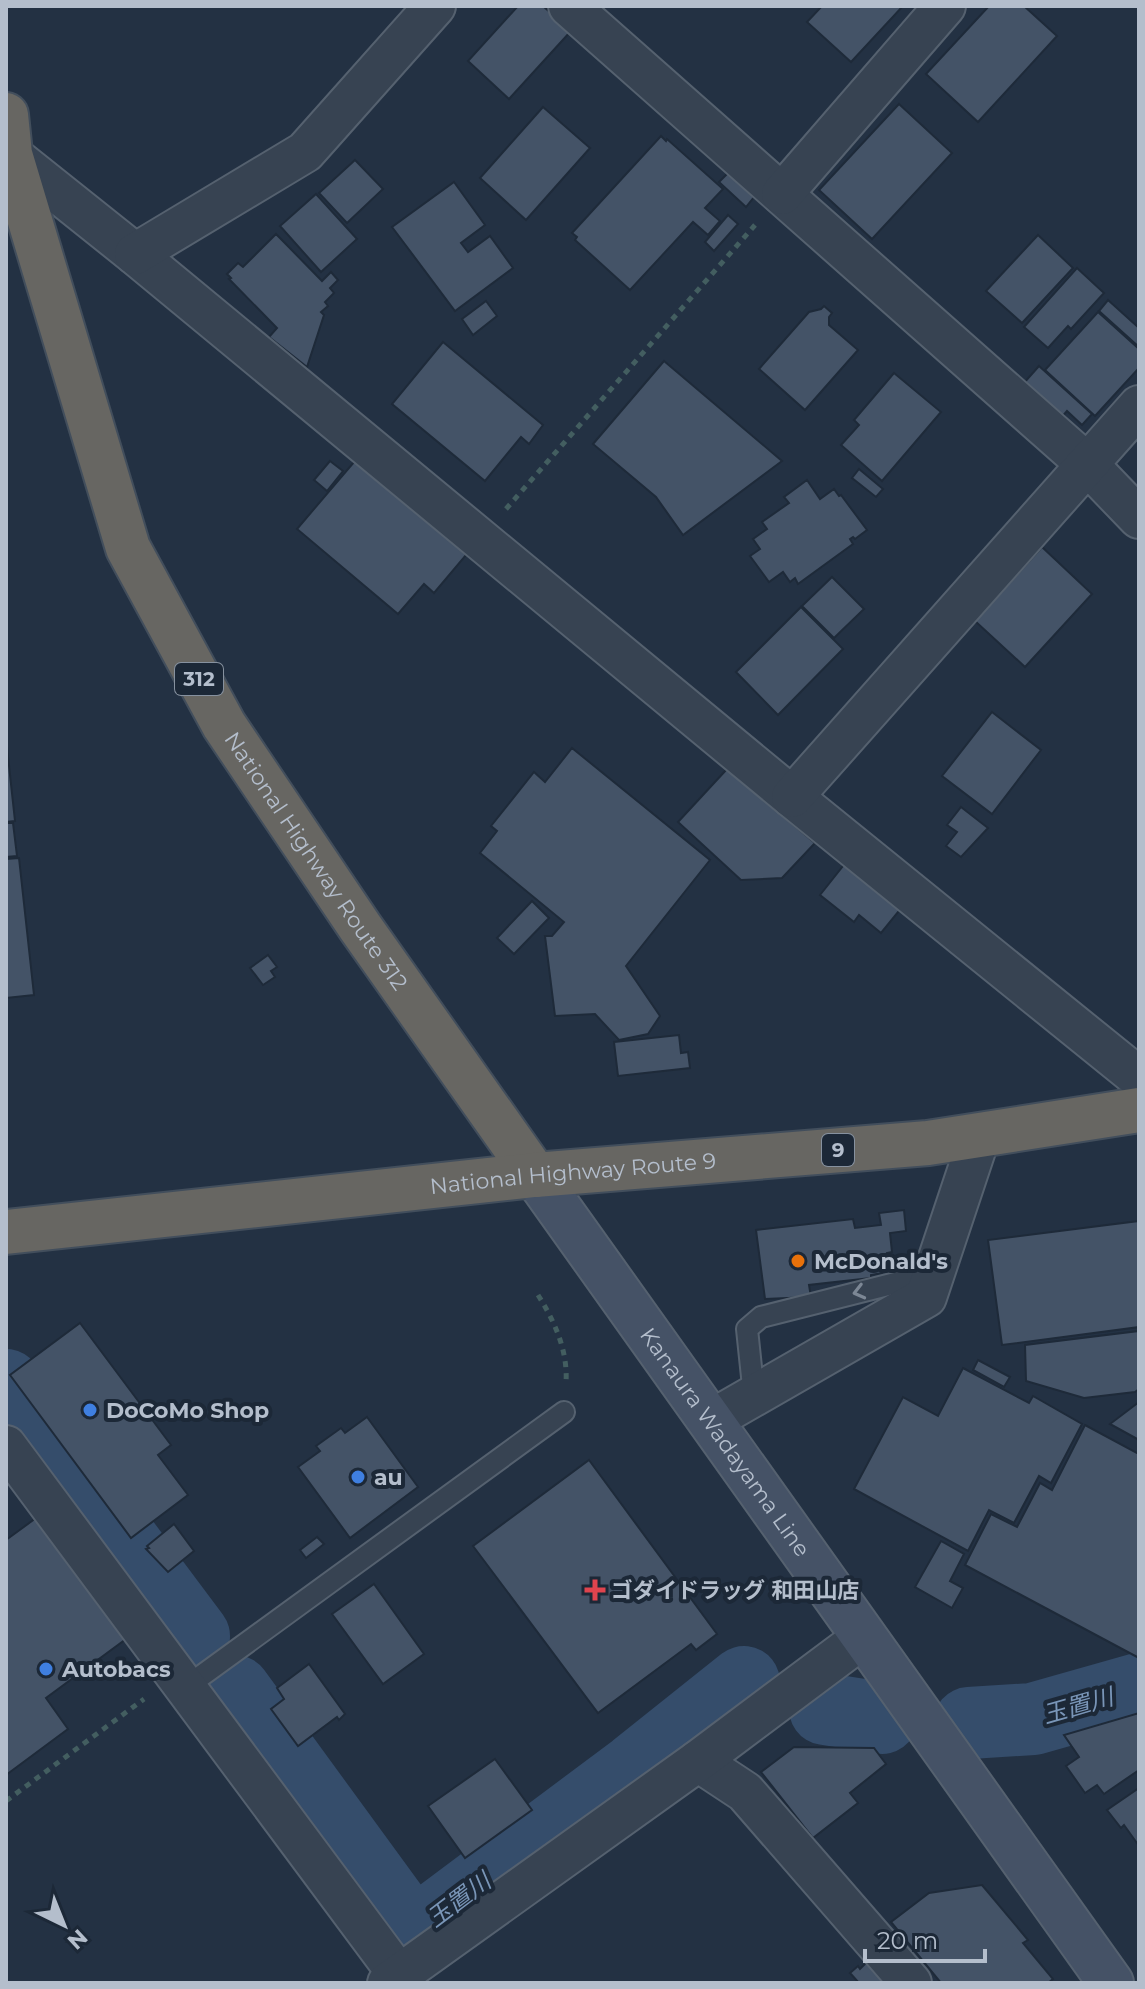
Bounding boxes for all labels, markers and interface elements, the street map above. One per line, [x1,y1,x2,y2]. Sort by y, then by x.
road number: 312 [175,663,223,695]
street label: National Highway Route 312 [218,727,413,996]
road number: 9 [822,1134,854,1166]
street label: National Highway Route 9 [428,1147,717,1200]
place label: McDonald's [814,1248,948,1275]
marker: McDonald's [789,1252,807,1270]
one-way arrow [853,1283,866,1300]
street label: Kanaura Wadayama Line [634,1323,816,1562]
place label: DoCoMo Shop [106,1397,269,1424]
marker: DoCoMo Shop [81,1401,99,1419]
place label: au [374,1464,403,1491]
marker: au [349,1468,367,1486]
place label: ゴダイドラッグ 和田山店 [611,1577,859,1604]
marker: ゴダイドラッグ 和田山店 [586,1581,604,1599]
place label: Autobacs [61,1656,171,1683]
marker: Autobacs [37,1660,55,1678]
water label: 玉置川 [1039,1681,1119,1729]
water label: 玉置川 [421,1865,499,1933]
north arrow [24,1885,104,1965]
scale bar [865,1913,985,1963]
text: N [62,1923,93,1955]
text: 20 m [877,1926,938,1955]

